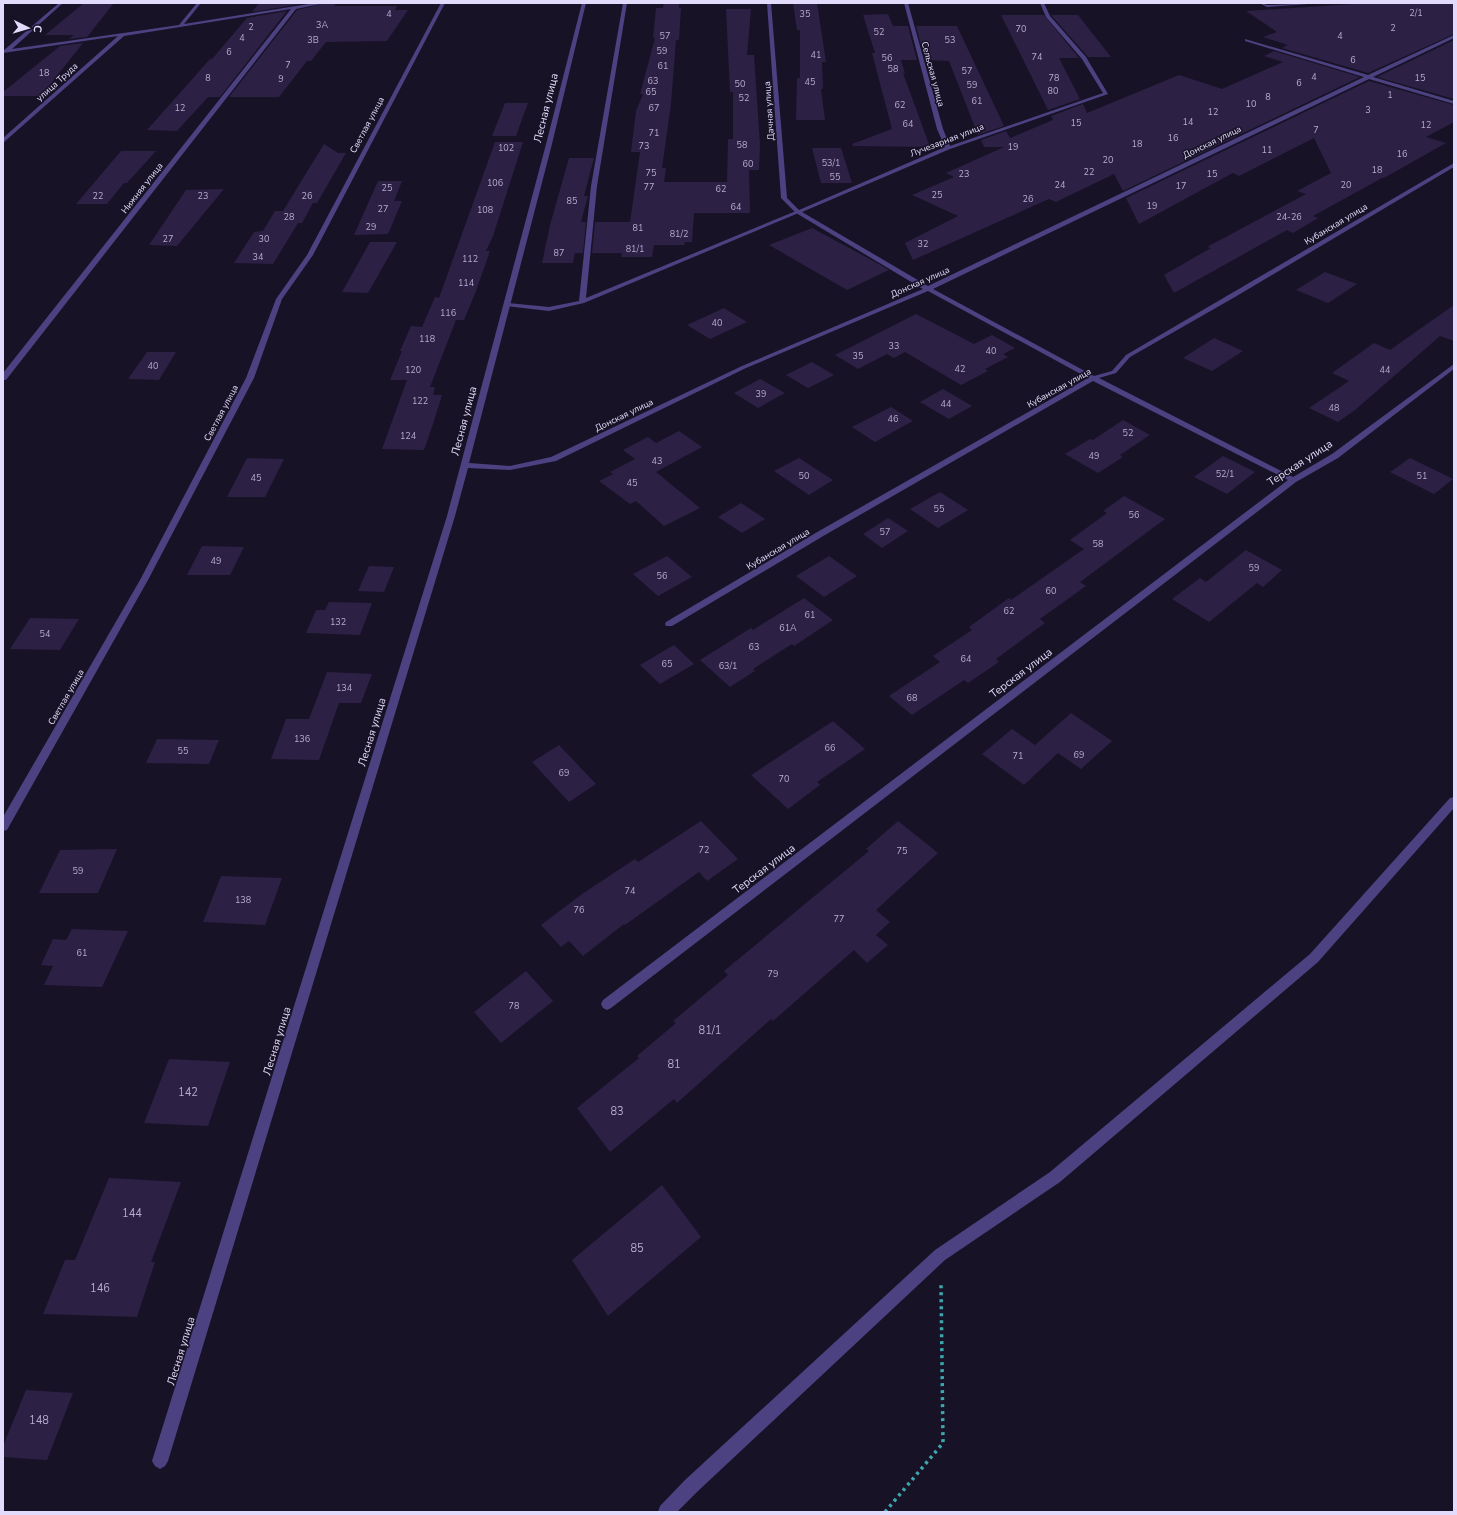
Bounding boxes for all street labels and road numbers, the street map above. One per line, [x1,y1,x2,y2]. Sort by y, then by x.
street label: Сельская улица [919,40,947,108]
street label: улица Труда [34,60,81,104]
street label: Лесная улица [530,72,562,144]
street label: Дачная улица [761,81,777,141]
street label: Светлая улица [347,95,387,155]
street label: Лучезарная улица [908,120,986,160]
street label: Донская улица [1181,123,1243,161]
street label: Нижняя улица [118,160,166,216]
street label: Кубанская улица [1302,200,1370,248]
street label: Донская улица [889,264,952,300]
street label: Кубанская улица [1025,365,1093,411]
street label: Светлая улица [201,383,241,443]
street label: Лесная улица [448,385,480,457]
street label: Донская улица [593,396,655,434]
street label: Терская улица [1265,436,1335,490]
street label: Кубанская улица [744,525,812,573]
street label: Терская улица [987,645,1055,701]
street label: Светлая улица [45,667,87,727]
street label: Лесная улица [354,696,390,768]
street label: Терская улица [730,841,798,897]
street label: Лесная улица [259,1005,295,1077]
street label: Лесная улица [163,1315,199,1387]

